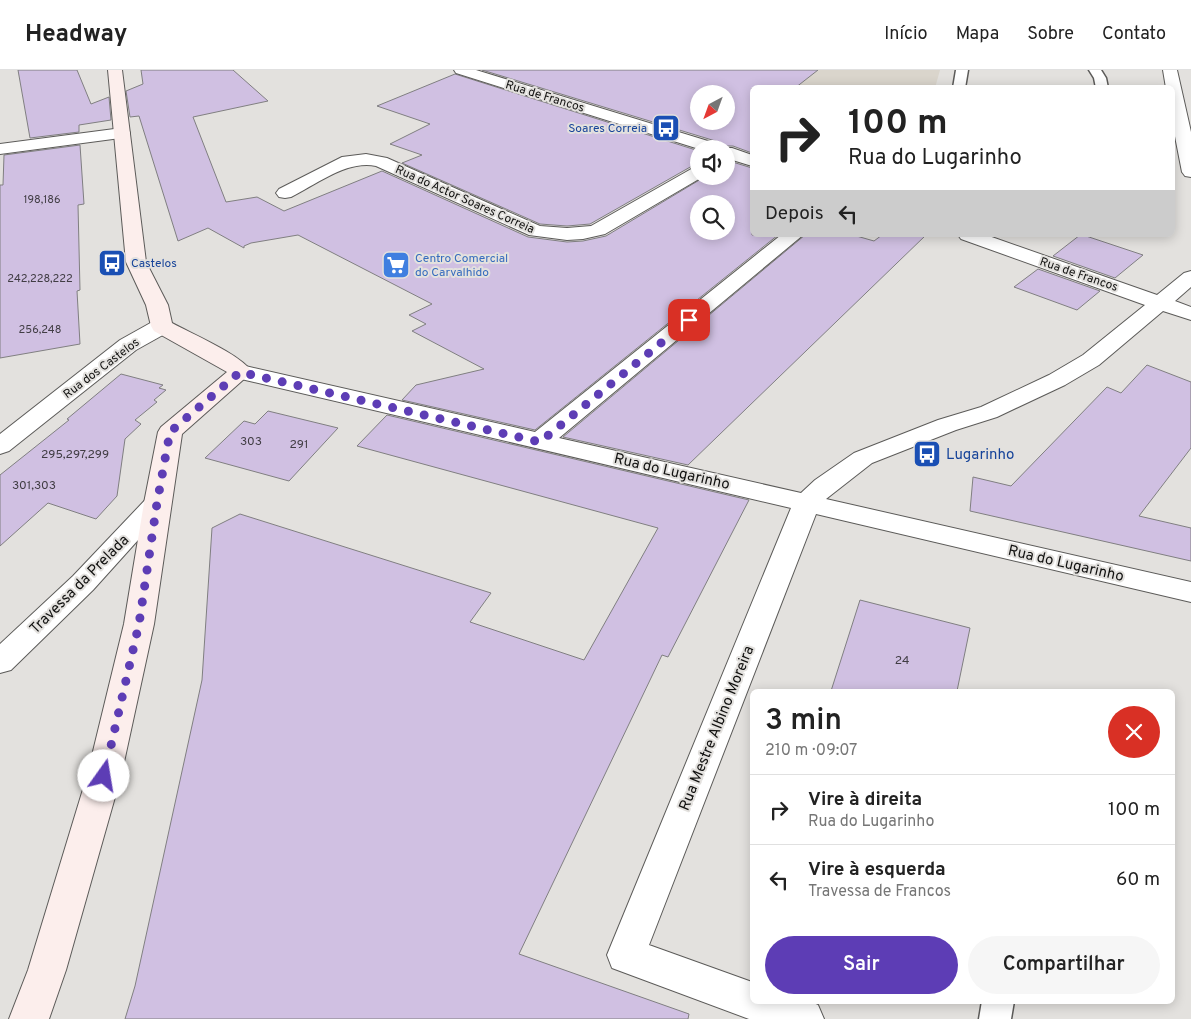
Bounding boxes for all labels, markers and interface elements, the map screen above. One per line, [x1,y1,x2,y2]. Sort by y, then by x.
text: Headway [25,20,127,50]
text: Início [884,23,928,46]
text: Mapa [956,23,999,46]
text: Sobre [1027,23,1074,46]
text: Contato [1102,23,1166,46]
street label: Rua de Francos [503,77,586,117]
north arrow [690,85,735,130]
map controls [690,85,735,240]
text: 100 m [848,102,948,146]
icon: right [765,105,830,170]
bus stop icon: Soares Correia [651,113,681,143]
place label: Soares Correia [568,121,647,137]
button: sound [690,140,735,185]
text: Rua do Lugarinho [848,145,1022,172]
street label: Rua do Actor Soares Correia [392,162,537,238]
house number: 198,186 [23,193,61,207]
button: search [690,195,735,240]
icon: left [834,200,862,228]
text: Depois [765,202,824,226]
bus stop icon: Castelos [97,248,127,278]
supermarket icon: Centro Comercial do Carvalhido [381,250,411,280]
place label: Centro Comercial do Carvalhido [415,251,508,281]
street label: Rua de Francos [1037,254,1120,296]
place label: Castelos [131,256,177,272]
house number: 242,228,222 [7,272,73,286]
pin [668,299,710,341]
icon: arrive [675,306,703,334]
house number: 256,248 [19,323,61,337]
street label: Rua dos Castelos [60,335,143,403]
house number: 303 [240,434,262,450]
house number: 291 [290,437,308,453]
bus stop icon: Lugarinho [912,439,942,469]
place label: Lugarinho [946,446,1014,465]
house number: 295,297,299 [41,447,109,463]
street label: Rua do Lugarinho [612,450,732,495]
house number: 301,303 [12,478,56,494]
street label: Travessa da Prelada [26,531,134,639]
street label: Rua do Lugarinho [1006,542,1126,587]
street label: Rua Mestre Albino Moreira [676,643,759,814]
house number: 24 [895,653,909,669]
text: 3 min [765,703,842,740]
button: close [1108,706,1160,758]
text: 210 m · 09:07 [765,741,857,761]
position arrow [77,749,129,801]
text: Vire à direita [808,788,922,812]
icon: right [765,796,793,824]
text: 100 m [1108,798,1160,822]
text: Rua do Lugarinho [808,812,934,832]
text: Vire à esquerda [808,858,946,882]
icon: left [765,866,793,894]
text: 60 m [1116,868,1160,892]
text: Travessa de Francos [808,882,951,902]
button: Sair [765,936,958,994]
button: Compartilhar [968,936,1160,994]

